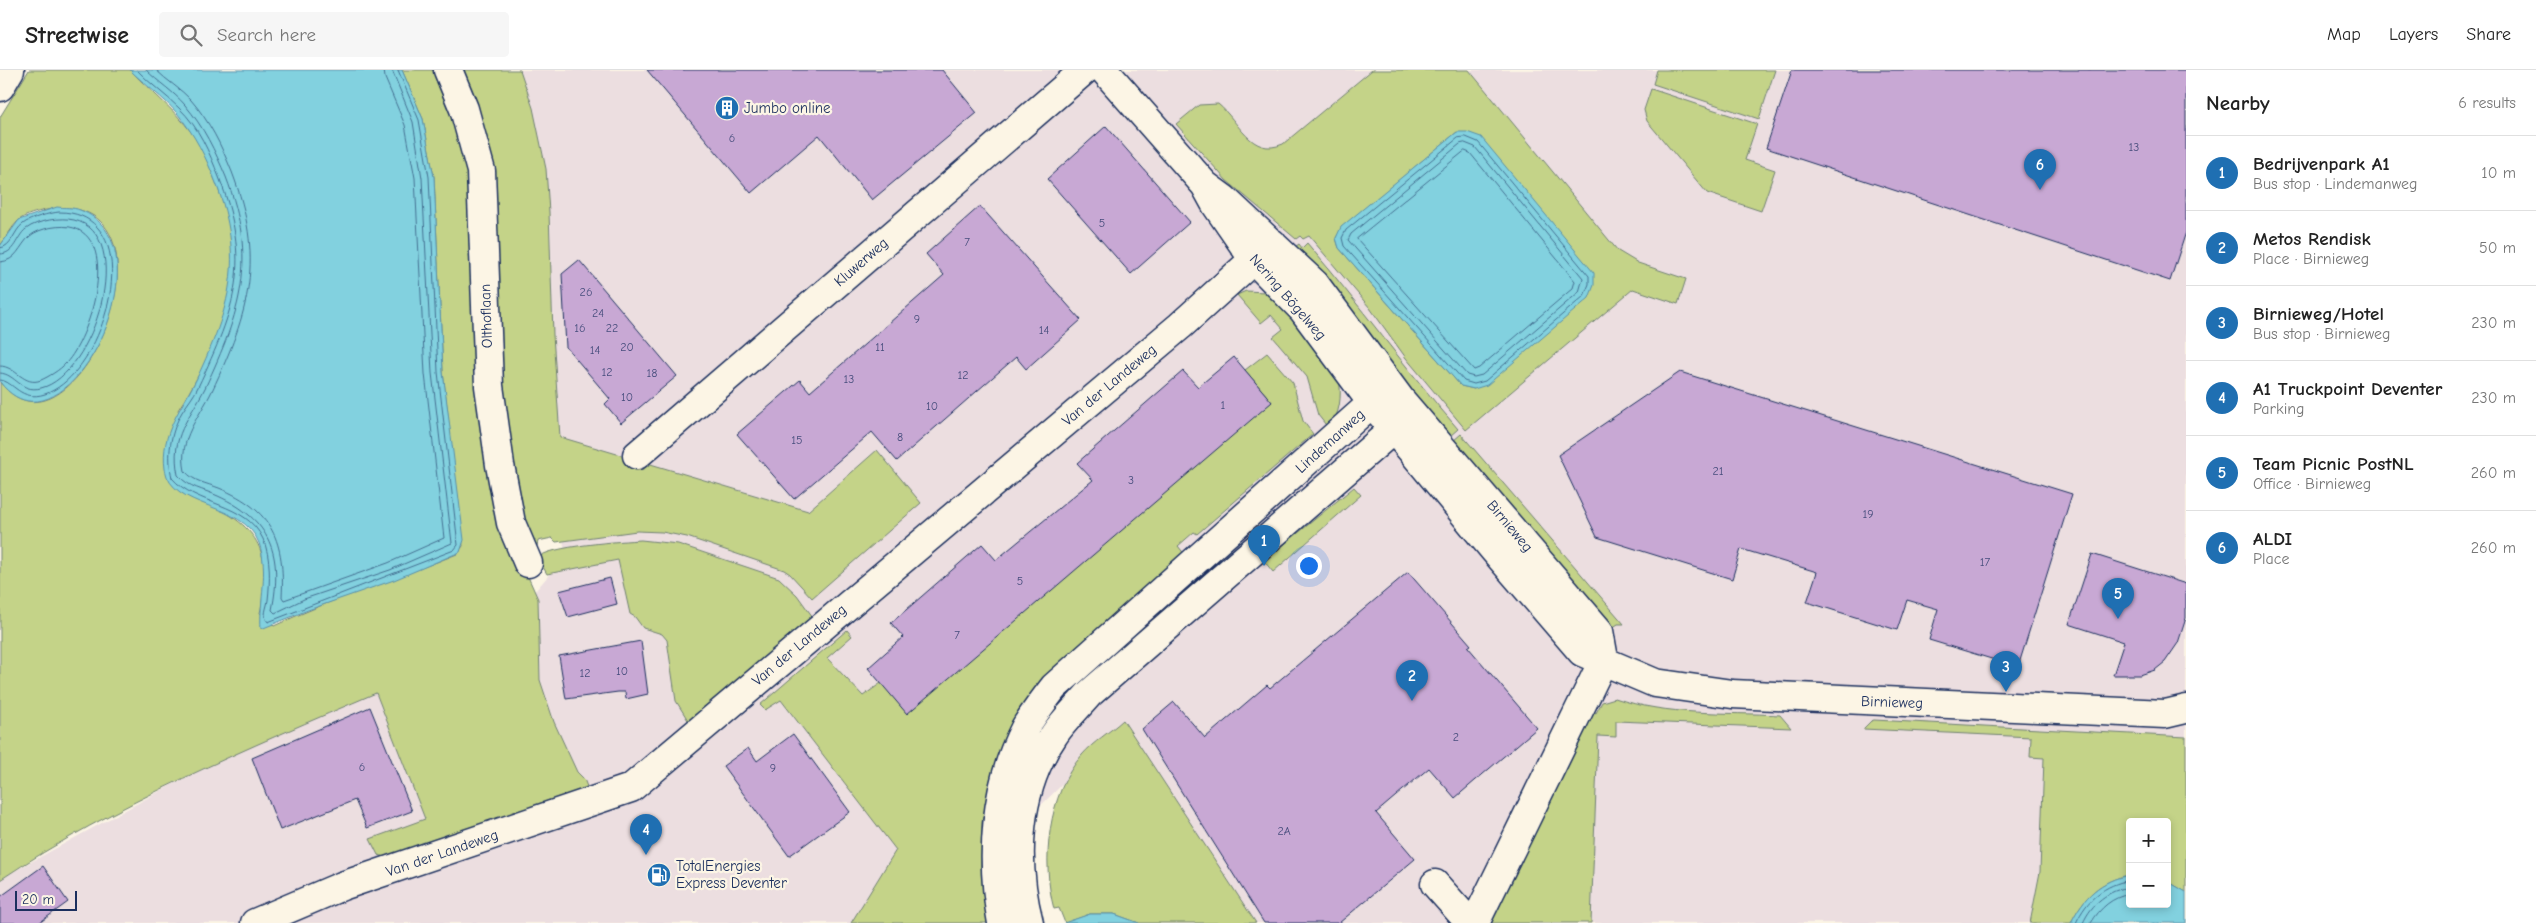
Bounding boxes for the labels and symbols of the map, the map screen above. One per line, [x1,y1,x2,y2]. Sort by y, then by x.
building icon: Jumbo online [714,95,740,121]
place label: Jumbo online [744,99,831,117]
house number: 6 [729,131,735,145]
house number: 13 [2129,140,2139,154]
pin: 6 [2024,149,2056,190]
house number: 5 [1099,216,1105,230]
street label: Kluwerweg [830,234,892,290]
house number: 7 [964,235,970,249]
street label: Nering Bögelweg [1246,250,1330,344]
street label: Olthoflaan [476,284,496,348]
house number: 26 [580,285,592,299]
house number: 24 [592,306,604,320]
house number: 9 [914,312,920,326]
house number: 16 [574,321,586,335]
house number: 22 [606,321,618,335]
house number: 14 [1039,323,1049,337]
house number: 20 [620,340,634,354]
house number: 11 [875,340,885,354]
street label: Van der Landeweg [1058,340,1160,430]
house number: 14 [590,343,600,357]
house number: 12 [601,365,613,379]
house number: 18 [647,366,657,380]
house number: 12 [957,368,969,382]
house number: 13 [844,372,854,386]
house number: 10 [621,390,633,404]
house number: 1 [1221,398,1226,412]
house number: 10 [926,399,938,413]
street label: Lindemanweg [1292,405,1368,477]
house number: 8 [897,430,903,444]
house number: 15 [791,433,803,447]
house number: 21 [1712,464,1724,478]
house number: 3 [1128,473,1134,487]
street label: Birnieweg [1483,496,1537,556]
house number: 19 [1862,507,1874,521]
pin: 1 [1248,525,1280,566]
your location [1296,553,1322,579]
house number: 17 [1980,555,1991,569]
house number: 5 [1017,574,1023,588]
pin: 5 [2102,578,2134,619]
street label: Van der Landeweg [748,600,850,690]
house number: 7 [954,628,960,642]
pin: 3 [1990,651,2022,692]
pin: 2 [1396,660,1428,701]
house number: 10 [616,664,628,678]
house number: 12 [579,666,591,680]
street label: Birnieweg [1861,692,1923,712]
house number: 2 [1453,730,1459,744]
house number: 6 [359,760,365,774]
house number: 9 [770,761,776,775]
pin: 4 [630,814,662,855]
house number: 2A [1277,824,1291,838]
street label: Van der Landeweg [383,825,501,881]
place label: TotalEnergies Express Deventer [676,857,787,892]
fuel station icon: TotalEnergies Express Deventer [646,862,672,888]
scale bar [15,888,78,911]

